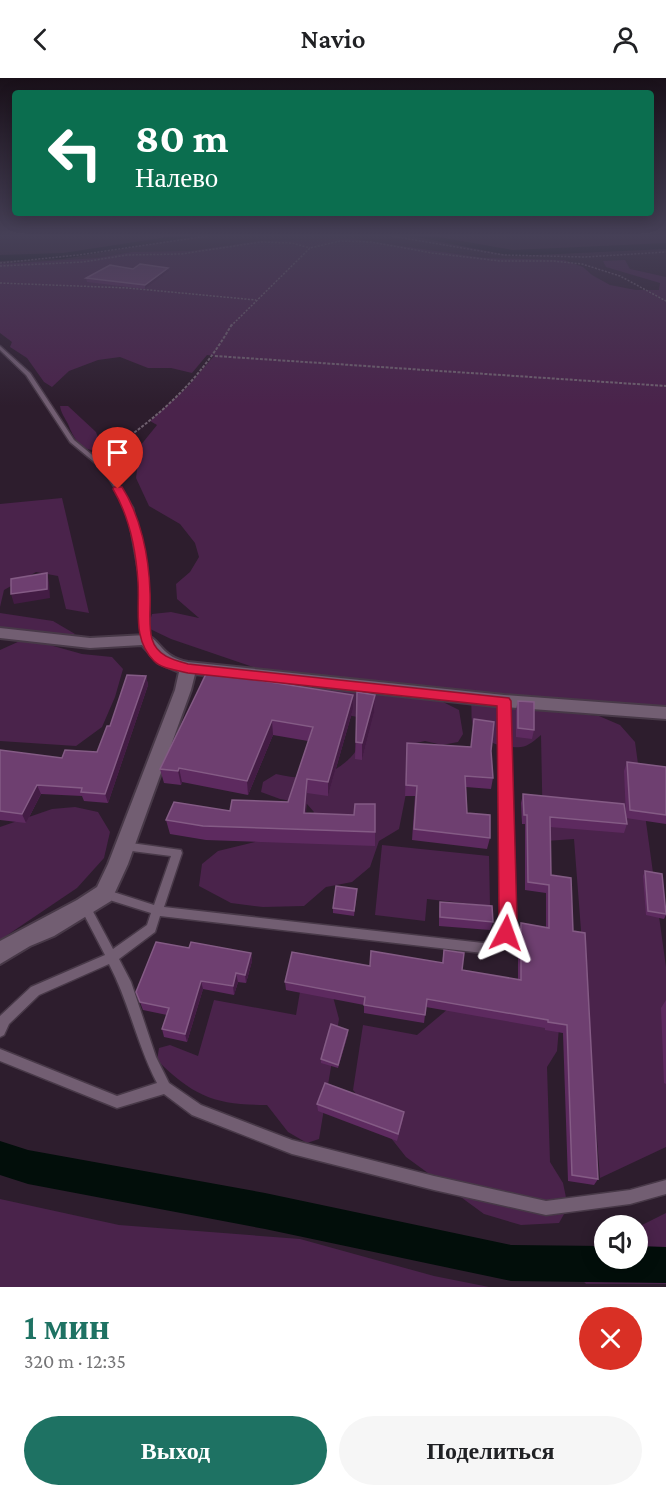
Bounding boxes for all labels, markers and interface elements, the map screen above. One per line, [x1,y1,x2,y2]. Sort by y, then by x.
icon: back [24,23,57,56]
icon: person [609,23,642,56]
text: Navio [301,24,365,54]
icon: left [36,114,114,192]
text: 80 m [135,114,229,161]
text: Налево [135,163,218,193]
pin [92,427,143,489]
icon: arrive [101,436,134,469]
position arrow [474,901,538,965]
map controls [594,1215,648,1269]
button: sound [594,1215,648,1269]
text: 1 мин [24,1307,110,1347]
button: close [579,1307,642,1370]
text: 320 m · 12:35 [24,1350,126,1372]
button: Выход [24,1416,327,1485]
button: Поделиться [339,1416,642,1485]

